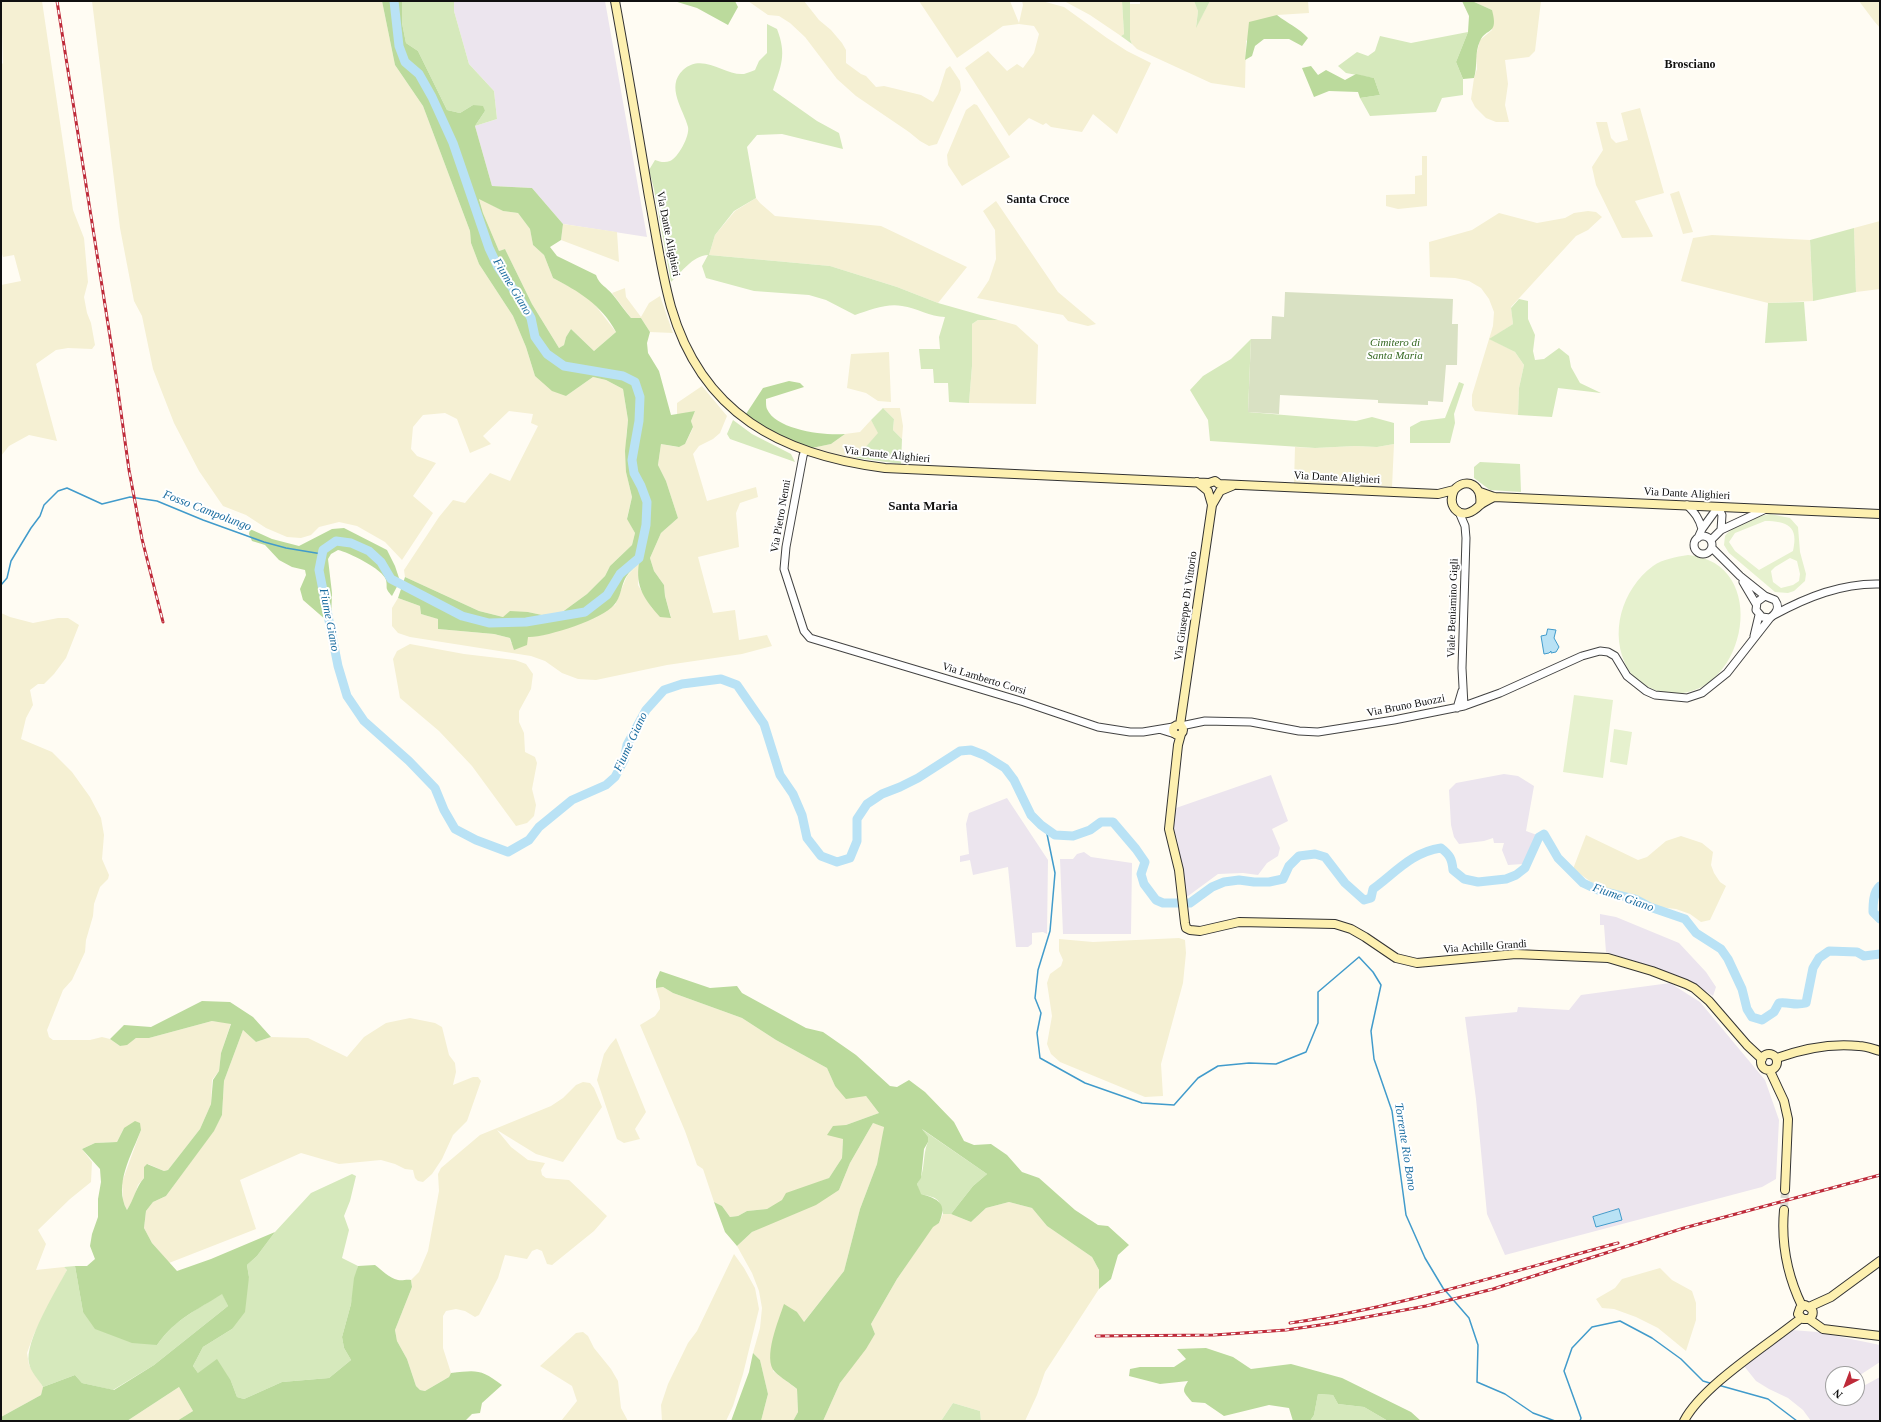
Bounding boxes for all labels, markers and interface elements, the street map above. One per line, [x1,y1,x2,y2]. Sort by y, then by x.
district label: Brosciano [1664,58,1716,72]
street label: Via Dante Alighieri [653,190,683,278]
district label: Santa Croce [1007,193,1069,207]
water label: Fiume Giano [489,256,535,318]
park label: Cimitero di Santa Maria [1367,336,1423,362]
street label: Via Dante Alighieri [843,444,931,466]
street label: Via Dante Alighieri [1293,469,1381,487]
street label: Via Pietro Nenni [768,478,794,554]
street label: Via Dante Alighieri [1643,485,1731,503]
water label: Fosso Campolungo [161,487,253,535]
district label: Santa Maria [888,499,958,515]
street label: Via Giuseppe Di Vittorio [1172,551,1200,661]
street label: Viale Beniamino Gigli [1445,558,1461,658]
water label: Fiume Giano [316,587,342,653]
street label: Via Lamberto Corsi [940,660,1028,698]
street label: Via Bruno Buozzi [1366,692,1446,720]
water label: Fiume Giano [611,710,651,774]
water label: Fiume Giano [1591,881,1655,915]
street label: Via Achille Grandi [1443,937,1527,957]
water label: Torrente Rio Bono [1391,1102,1419,1192]
north arrow [1825,1366,1865,1406]
text: N [1831,1387,1845,1401]

